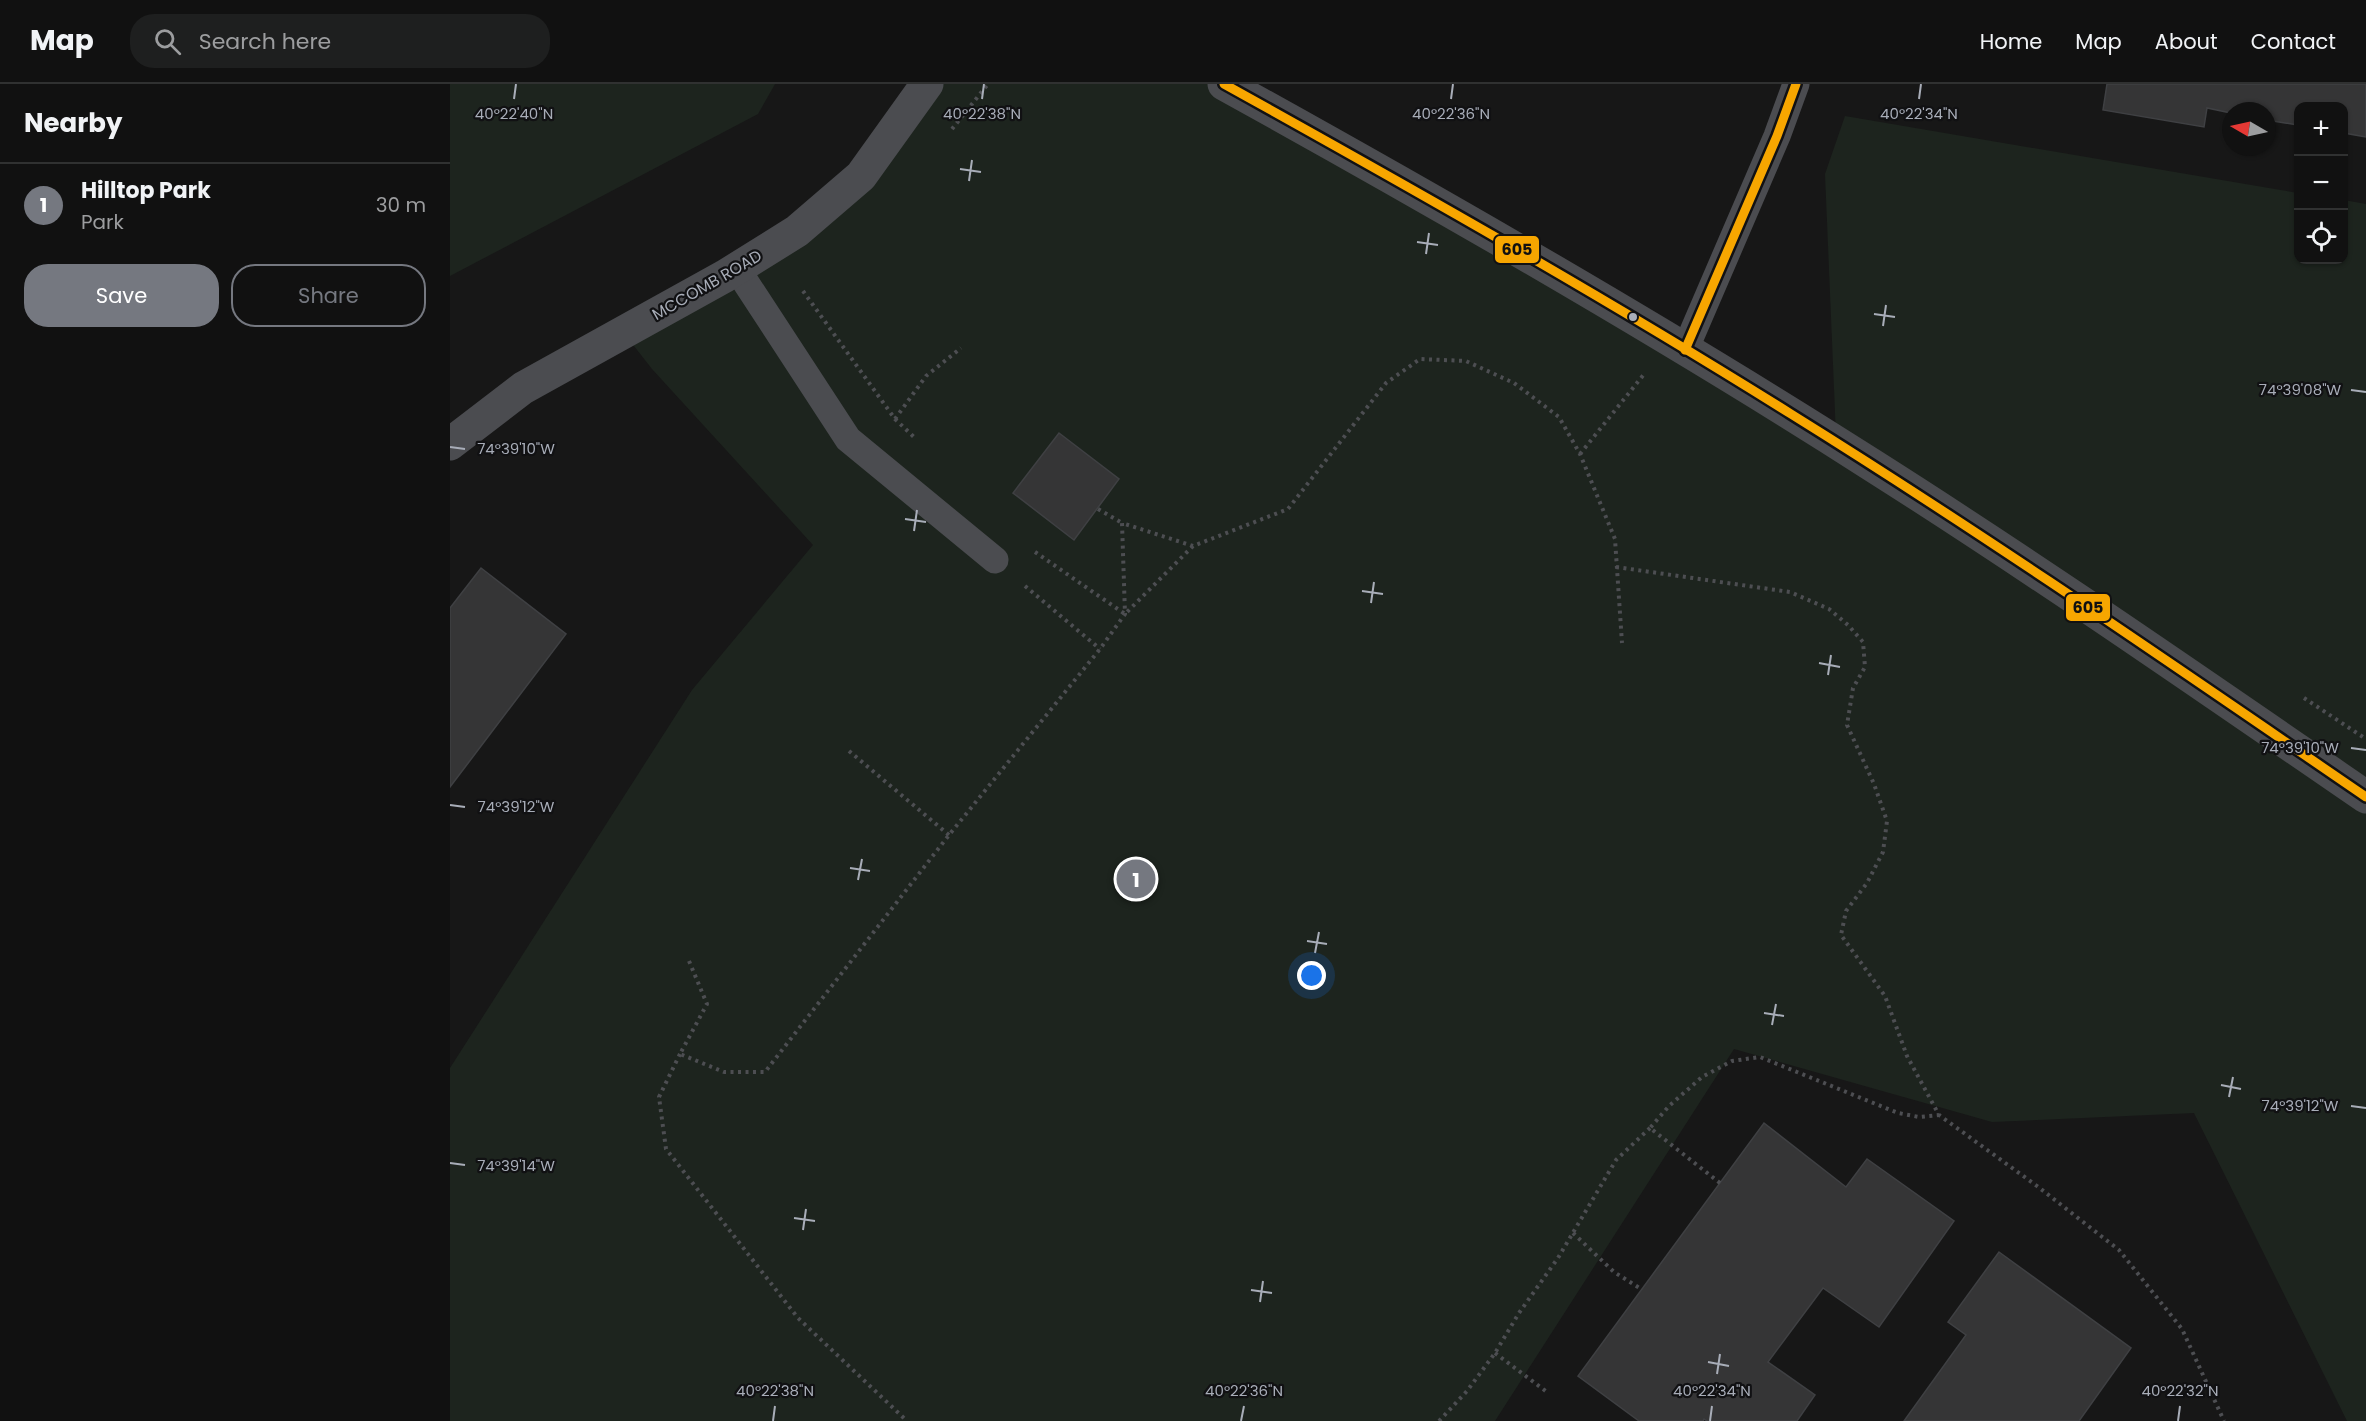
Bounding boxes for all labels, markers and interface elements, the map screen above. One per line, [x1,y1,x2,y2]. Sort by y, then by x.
search box [130,14,550,68]
text: Map [30,21,94,60]
icon: search [151,25,184,58]
text: Search here [199,26,331,57]
text: Home [1980,27,2042,56]
text: Map [2075,27,2122,56]
text: About [2155,27,2218,56]
text: Contact [2251,27,2336,56]
north arrow [2222,102,2276,156]
map controls [2294,102,2348,264]
button: + [2294,102,2348,156]
text: 40°22'40"N [475,103,553,124]
text: 40°22'38"N [943,103,1021,124]
text: 40°22'36"N [1412,103,1490,124]
text: 40°22'34"N [1880,103,1958,124]
text: Nearby [24,105,122,141]
button: − [2294,156,2348,210]
text: Hilltop Park [81,175,211,206]
text: 1 [40,191,47,219]
text: 30 m [376,191,426,219]
text: Park [81,208,124,236]
button: locate [2294,210,2348,264]
line badge: 605 [1494,235,1540,264]
text: 605 [1501,238,1533,261]
street label: MCCOMB ROAD [648,244,766,326]
button: Save [24,264,219,327]
button: Share [231,264,426,327]
unlabelled marker [1627,311,1639,323]
text: 74°39'08"W [2259,379,2342,400]
text: 74°39'10"W [477,438,555,459]
line badge: 605 [2065,593,2111,622]
text: 605 [2072,596,2104,619]
text: 74°39'10"W [2261,737,2339,758]
text: 74°39'12"W [478,796,555,817]
pin: 1 [1116,856,1156,902]
your location [1297,961,1326,990]
text: 74°39'12"W [2262,1095,2339,1116]
text: 74°39'14"W [477,1155,555,1176]
text: 40°22'38"N [736,1380,814,1401]
text: 40°22'36"N [1205,1380,1283,1401]
text: 40°22'34"N [1673,1380,1751,1401]
text: 40°22'32"N [2141,1380,2219,1401]

